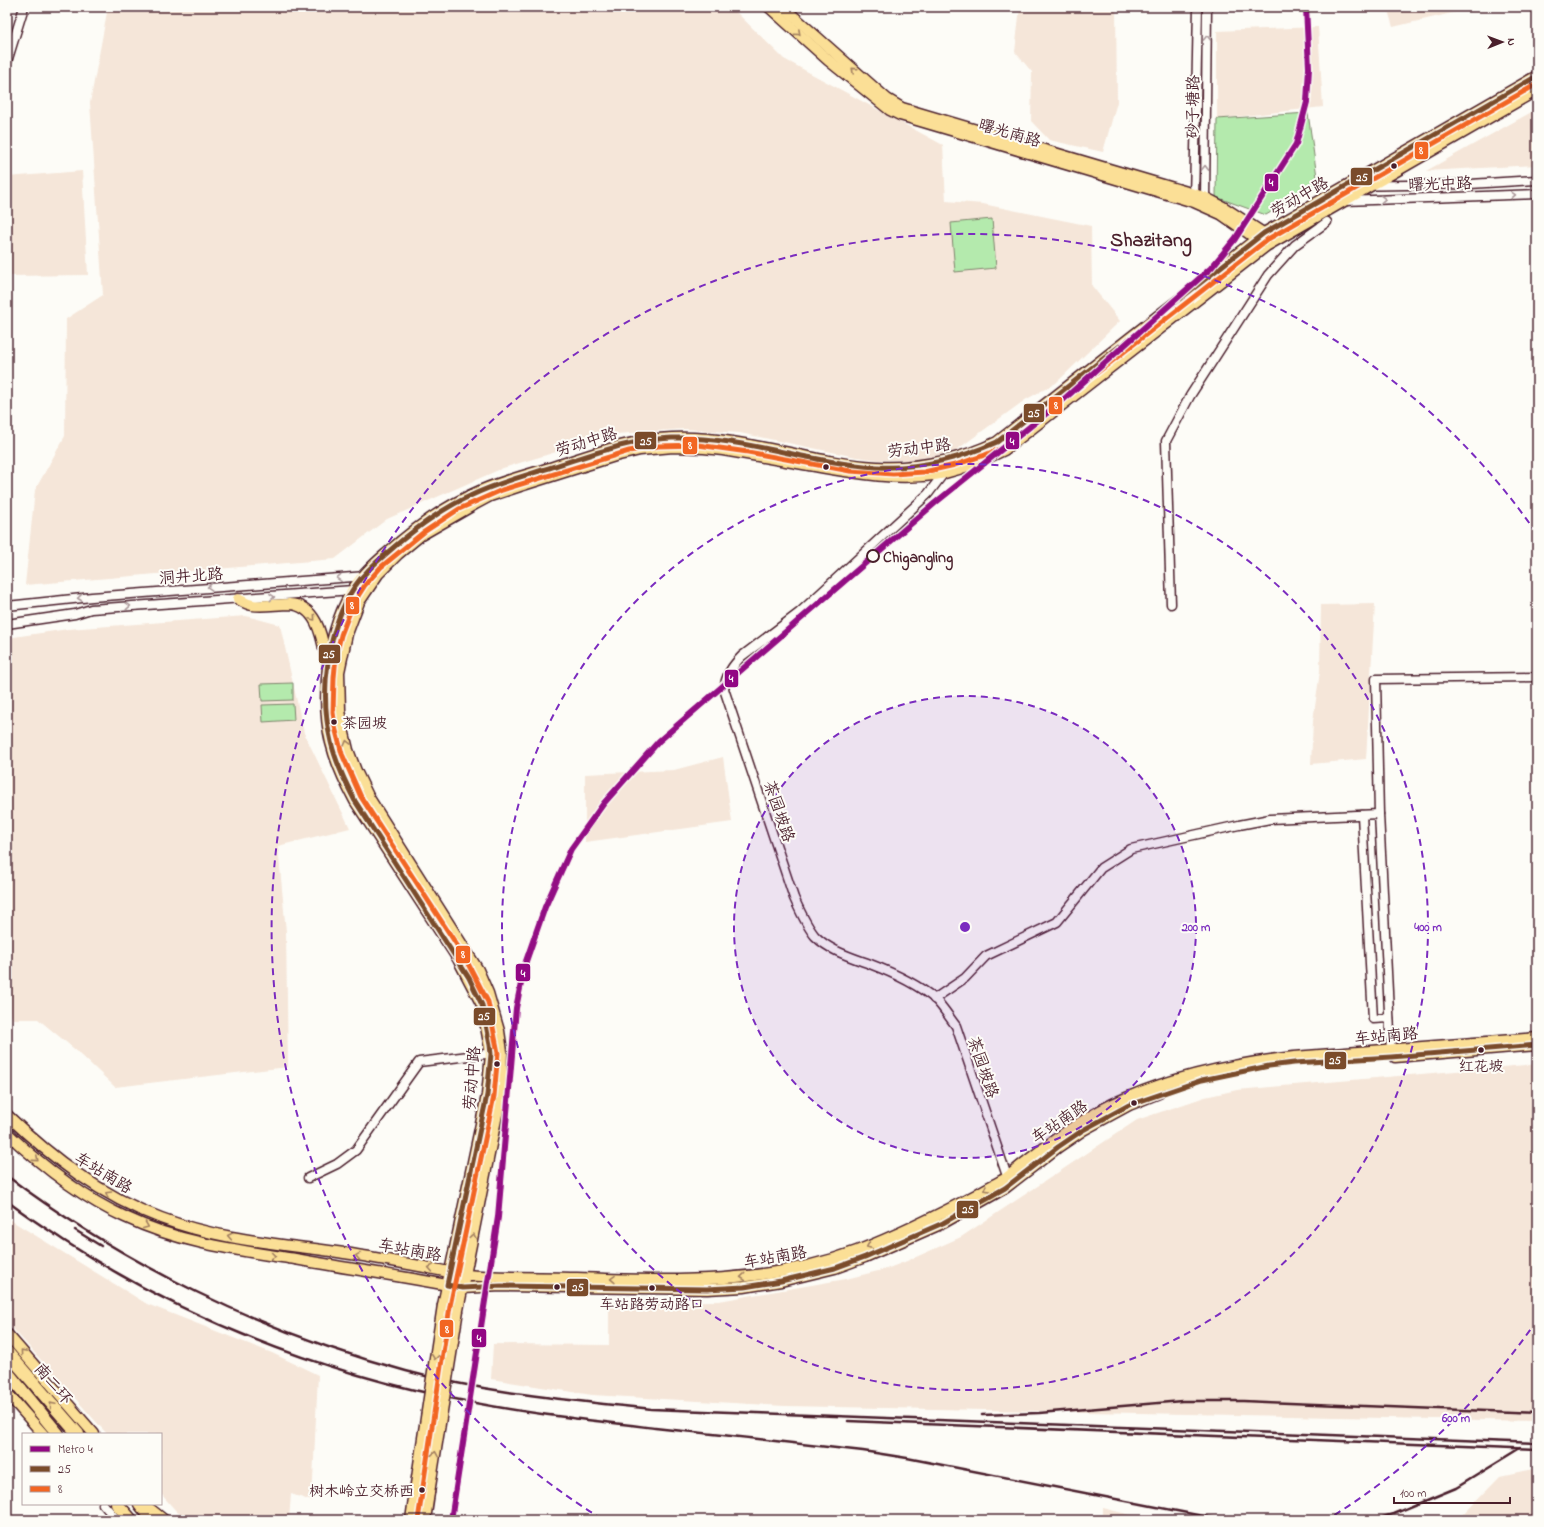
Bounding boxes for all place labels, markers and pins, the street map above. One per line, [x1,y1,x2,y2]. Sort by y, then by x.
unlabelled marker [1389,161,1399,171]
unlabelled marker [821,462,831,472]
place label: Chigangling [883,546,953,571]
marker: Chigangling [866,549,880,563]
place label: 茶园坡 [342,713,387,735]
marker: 茶园坡 [329,717,339,727]
centre of rings [958,920,972,934]
marker: 红花坡 [1476,1045,1486,1055]
place label: 红花坡 [1458,1056,1504,1078]
unlabelled marker [492,1059,502,1069]
unlabelled marker [1129,1098,1139,1108]
unlabelled marker [552,1282,562,1292]
marker: 车站路劳动路口 [647,1283,657,1293]
place label: 车站路劳动路口 [599,1294,705,1316]
place label: 树木岭立交桥西 [309,1481,414,1503]
marker: 树木岭立交桥西 [417,1485,427,1495]

